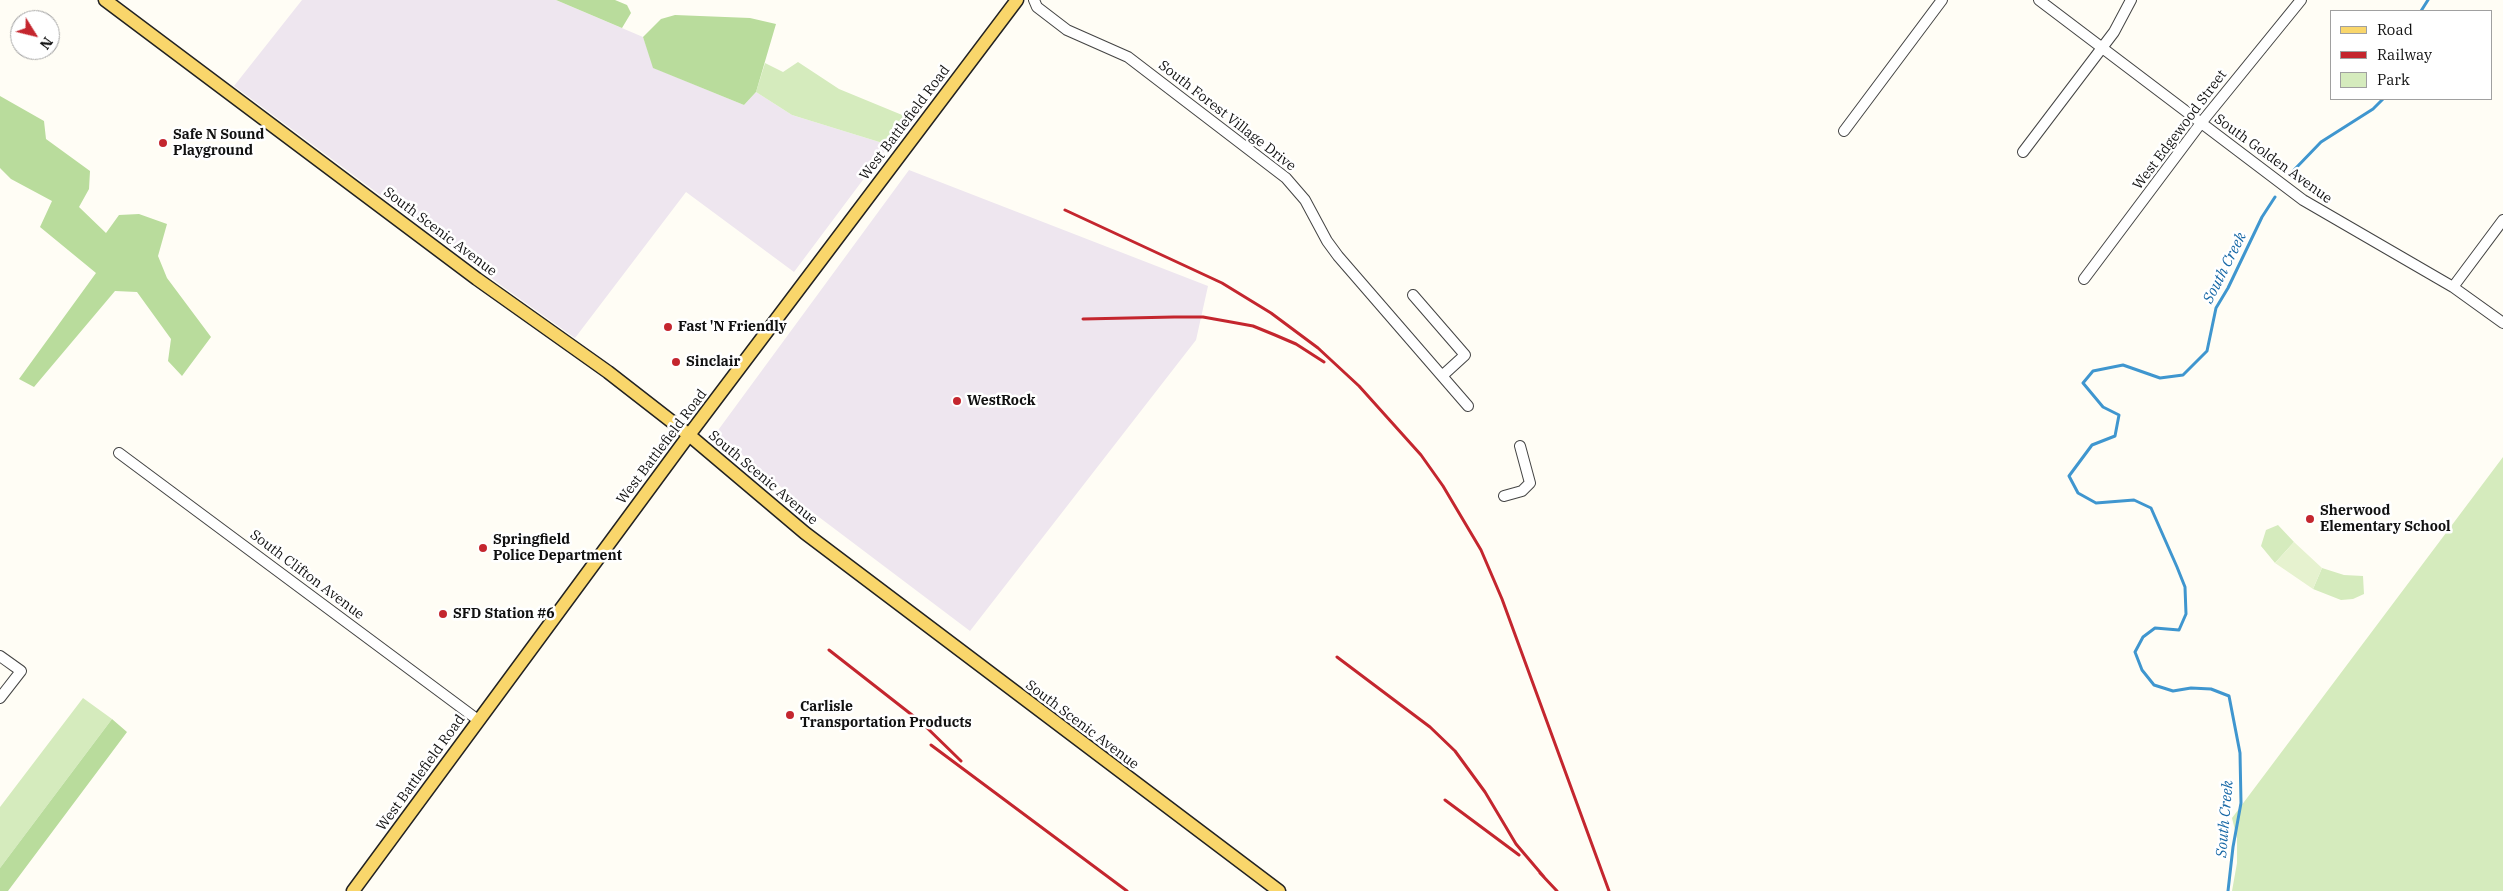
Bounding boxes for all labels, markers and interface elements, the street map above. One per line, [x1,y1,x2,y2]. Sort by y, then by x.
north arrow [10,10,60,60]
legend [2330,10,2493,100]
text: Road [2377,20,2413,39]
text: N [36,33,57,53]
text: Railway [2377,45,2432,64]
street label: South Forest Village Drive [1155,57,1299,175]
street label: West Battlefield Road [856,62,954,184]
street label: West Edgewood Street [2129,67,2231,193]
text: Park [2377,70,2410,89]
street label: South Golden Avenue [2211,111,2335,207]
place label: Safe N Sound Playground [173,127,264,160]
marker: Safe N Sound Playground [157,137,169,149]
street label: South Scenic Avenue [380,184,500,280]
water label: South Creek [2199,229,2251,307]
place label: Fast 'N Friendly [678,319,787,335]
marker: Fast 'N Friendly [662,321,674,333]
place label: Sinclair [686,354,740,370]
marker: Sinclair [670,356,682,368]
street label: West Battlefield Road [613,386,711,508]
place label: WestRock [967,393,1035,409]
marker: WestRock [951,395,963,407]
street label: South Scenic Avenue [705,427,821,529]
place label: Sherwood Elementary School [2320,503,2451,536]
marker: Sherwood Elementary School [2304,513,2316,525]
street label: South Clifton Avenue [247,527,367,623]
place label: Springfield Police Department [493,532,622,564]
marker: Springfield Police Department [477,542,489,554]
place label: SFD Station #6 [453,606,555,622]
marker: SFD Station #6 [437,608,449,620]
street label: South Scenic Avenue [1022,677,1142,773]
place label: Carlisle Transportation Products [800,699,972,732]
marker: Carlisle Transportation Products [784,709,796,721]
street label: West Battlefield Road [373,712,469,834]
water label: South Creek [2213,780,2237,858]

